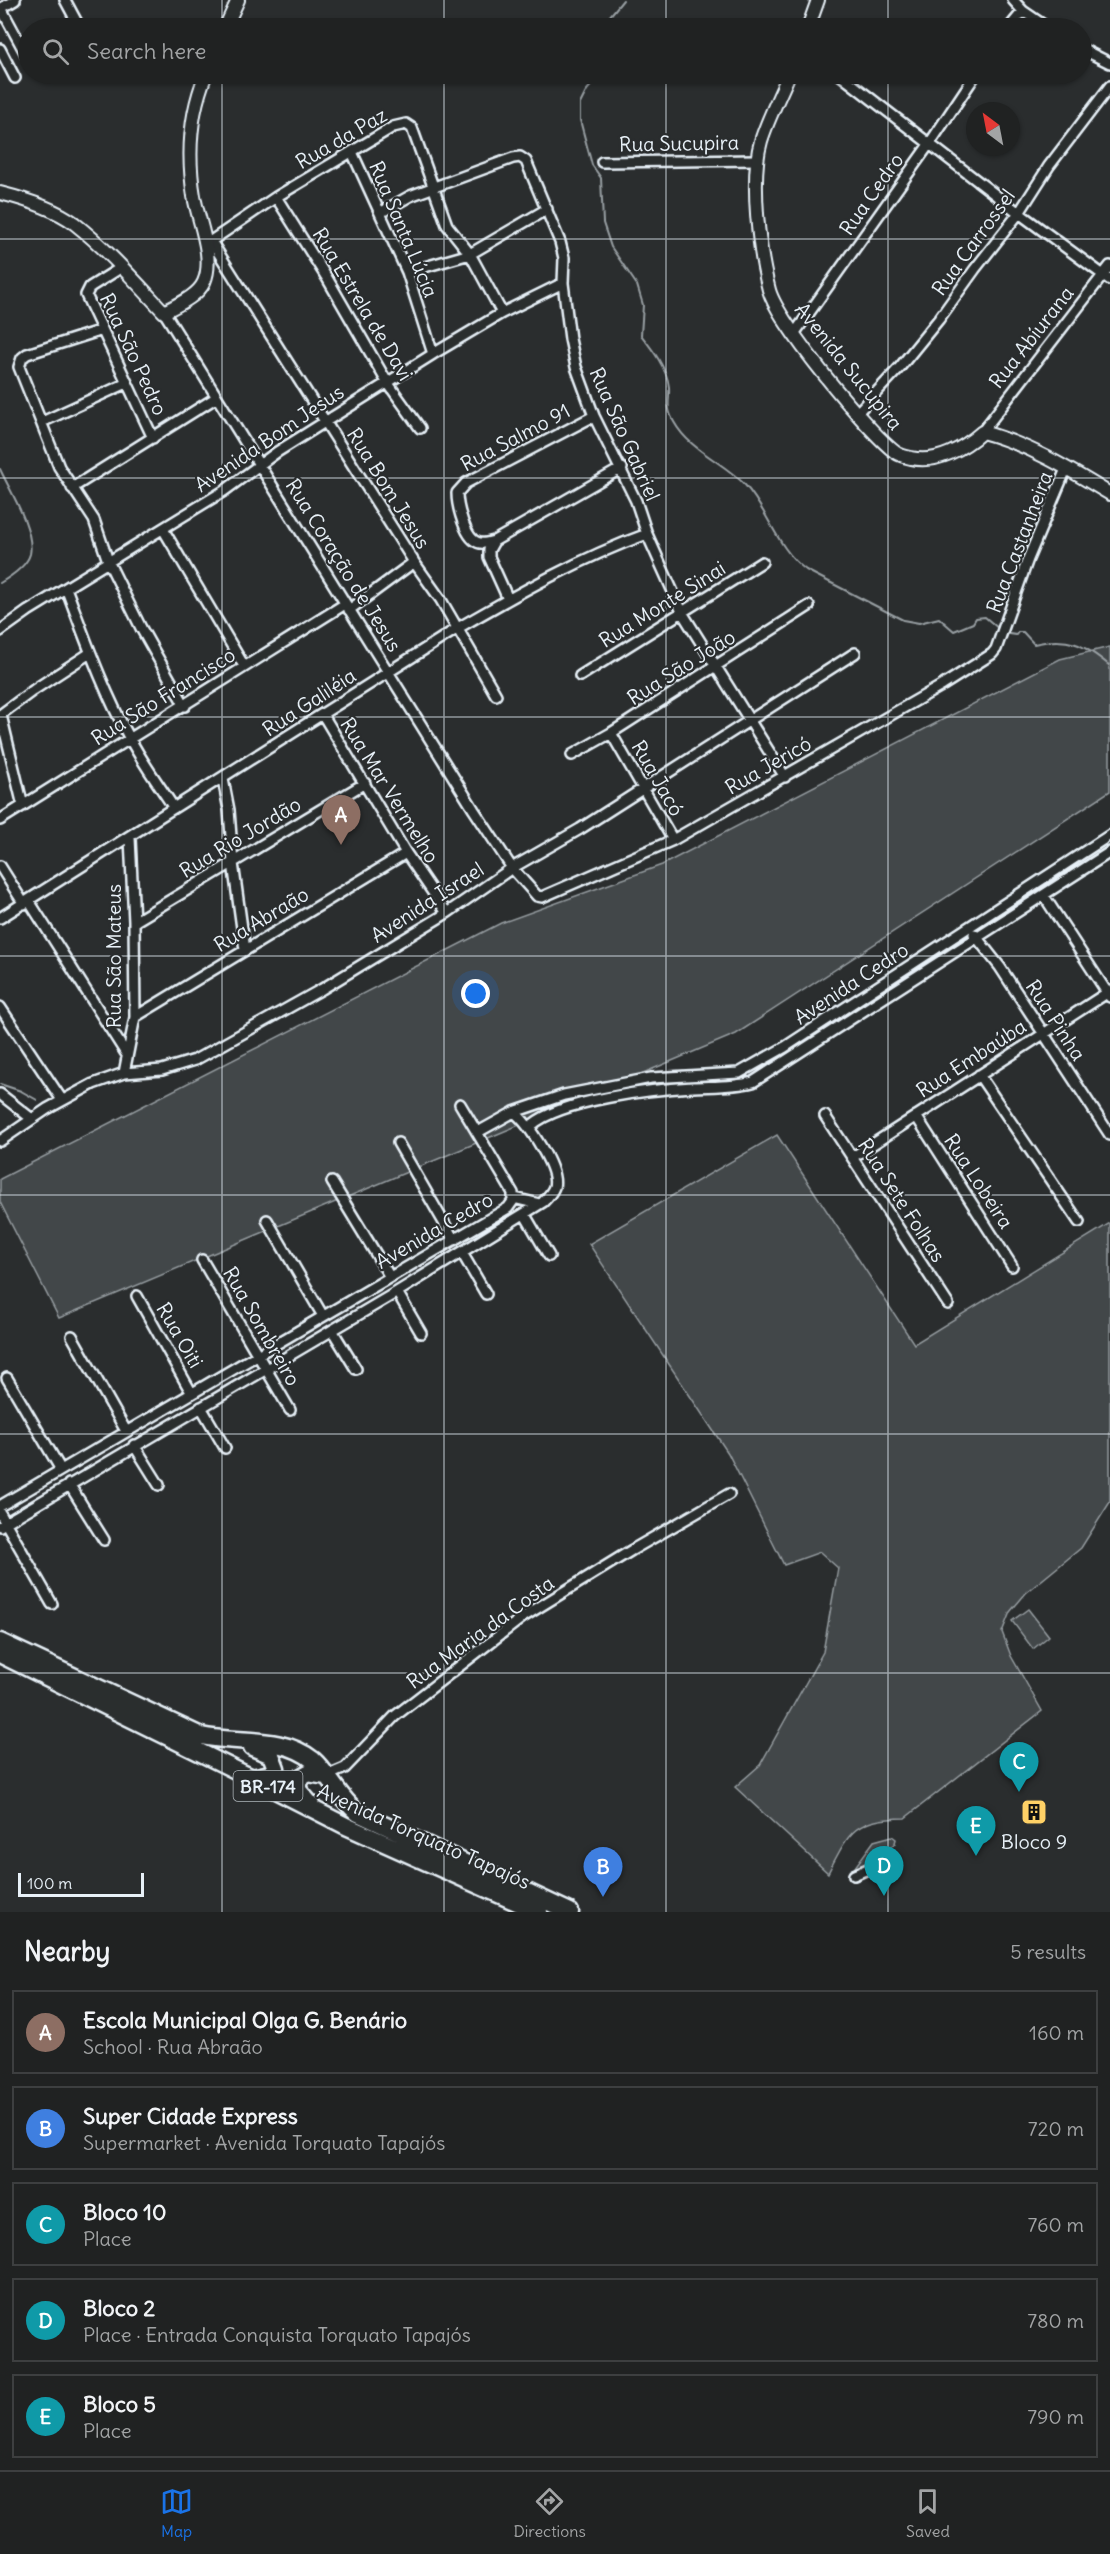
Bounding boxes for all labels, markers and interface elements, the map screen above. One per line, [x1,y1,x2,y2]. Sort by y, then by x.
search box [18,18,1092,84]
icon: search [39,35,72,68]
text: Search here [87,37,206,65]
street label: Rua da Paz [291,102,391,174]
north arrow [966,102,1020,156]
street label: Rua Sucupira [619,129,739,157]
street label: Rua Cedro [834,148,908,240]
street label: Rua Santa Lúcia [364,157,444,301]
street label: Rua Carrossel [926,184,1020,300]
street label: Rua Estrela de Davi [307,223,419,385]
street label: Rua Abíurana [983,281,1079,393]
street label: Rua São Pedro [95,289,173,419]
street label: Avenida Sucupira [790,297,908,435]
street label: Rua São Gabriel [584,363,666,505]
street label: Avenida Bom Jesus [190,379,348,497]
street label: Rua Salmo 91 [456,398,574,476]
street label: Rua Bom Jesus [342,423,436,553]
street label: Rua Castanheira [980,468,1058,616]
street label: Rua Coração de Jesus [281,474,407,656]
street label: Rua Monte Sinai [594,555,730,653]
street label: Rua São João [622,624,740,710]
street label: Rua São Francisco [86,642,240,750]
street label: Rua Galiléia [258,663,360,741]
street label: Rua Mar Vermelho [335,713,445,867]
street label: Rua Jericó [721,730,815,800]
street label: Rua Jacó [626,736,690,820]
street label: Rua Rio Jordão [175,791,305,883]
pin: A [322,796,360,845]
street label: Avenida Israel [366,856,488,948]
street label: Rua Abraão [209,881,313,957]
street label: Rua São Mateus [101,884,126,1028]
street label: Avenida Cedro [789,937,913,1029]
street label: Rua Pinha [1021,975,1091,1065]
your location [461,979,490,1008]
street label: Rua Embaúba [911,1013,1031,1103]
street label: Rua Lobeira [939,1129,1019,1233]
street label: Rua Sete Folhas [853,1133,951,1267]
street label: Avenida Cedro [371,1186,497,1274]
street label: Rua Sombreiro [218,1262,306,1390]
street label: Rua Oiti [151,1298,209,1372]
street label: Rua Maria da Costa [401,1570,559,1694]
pin: C [1000,1742,1038,1792]
road number: BR-174 [234,1771,302,1801]
street label: Avenida Torquato Tapajós [314,1778,534,1894]
building icon: Bloco 9 [1019,1797,1049,1827]
pin: E [956,1806,996,1856]
place label: Bloco 9 [1001,1829,1067,1854]
pin: D [864,1846,904,1896]
pin: B [584,1848,622,1897]
scale bar [18,1870,144,1898]
text: 100 m [27,1873,72,1893]
text: Nearby [24,1935,110,1968]
text: 5 results [1010,1939,1086,1964]
text: Escola Municipal Olga G. Benário [83,2006,407,2034]
text: A [39,2020,52,2045]
text: 160 m [1029,2020,1084,2045]
text: School · Rua Abraão [83,2034,263,2059]
text: Super Cidade Express [83,2102,298,2130]
text: B [39,2116,52,2141]
text: 720 m [1028,2116,1084,2141]
text: Supermarket · Avenida Torquato Tapajós [83,2130,445,2155]
text: Bloco 10 [83,2198,167,2226]
text: C [39,2212,52,2237]
text: 760 m [1027,2212,1084,2237]
text: Place [83,2226,131,2251]
text: Bloco 2 [83,2294,155,2322]
text: D [38,2308,53,2333]
text: 780 m [1027,2308,1084,2333]
text: Place · Entrada Conquista Torquato Tapajós [83,2322,471,2347]
text: Bloco 5 [83,2390,156,2418]
text: E [40,2404,51,2429]
text: 790 m [1027,2404,1084,2429]
text: Place [83,2418,131,2443]
tab: Map [160,2485,193,2541]
tab: Directions [513,2485,586,2541]
tab: Saved [906,2485,950,2541]

